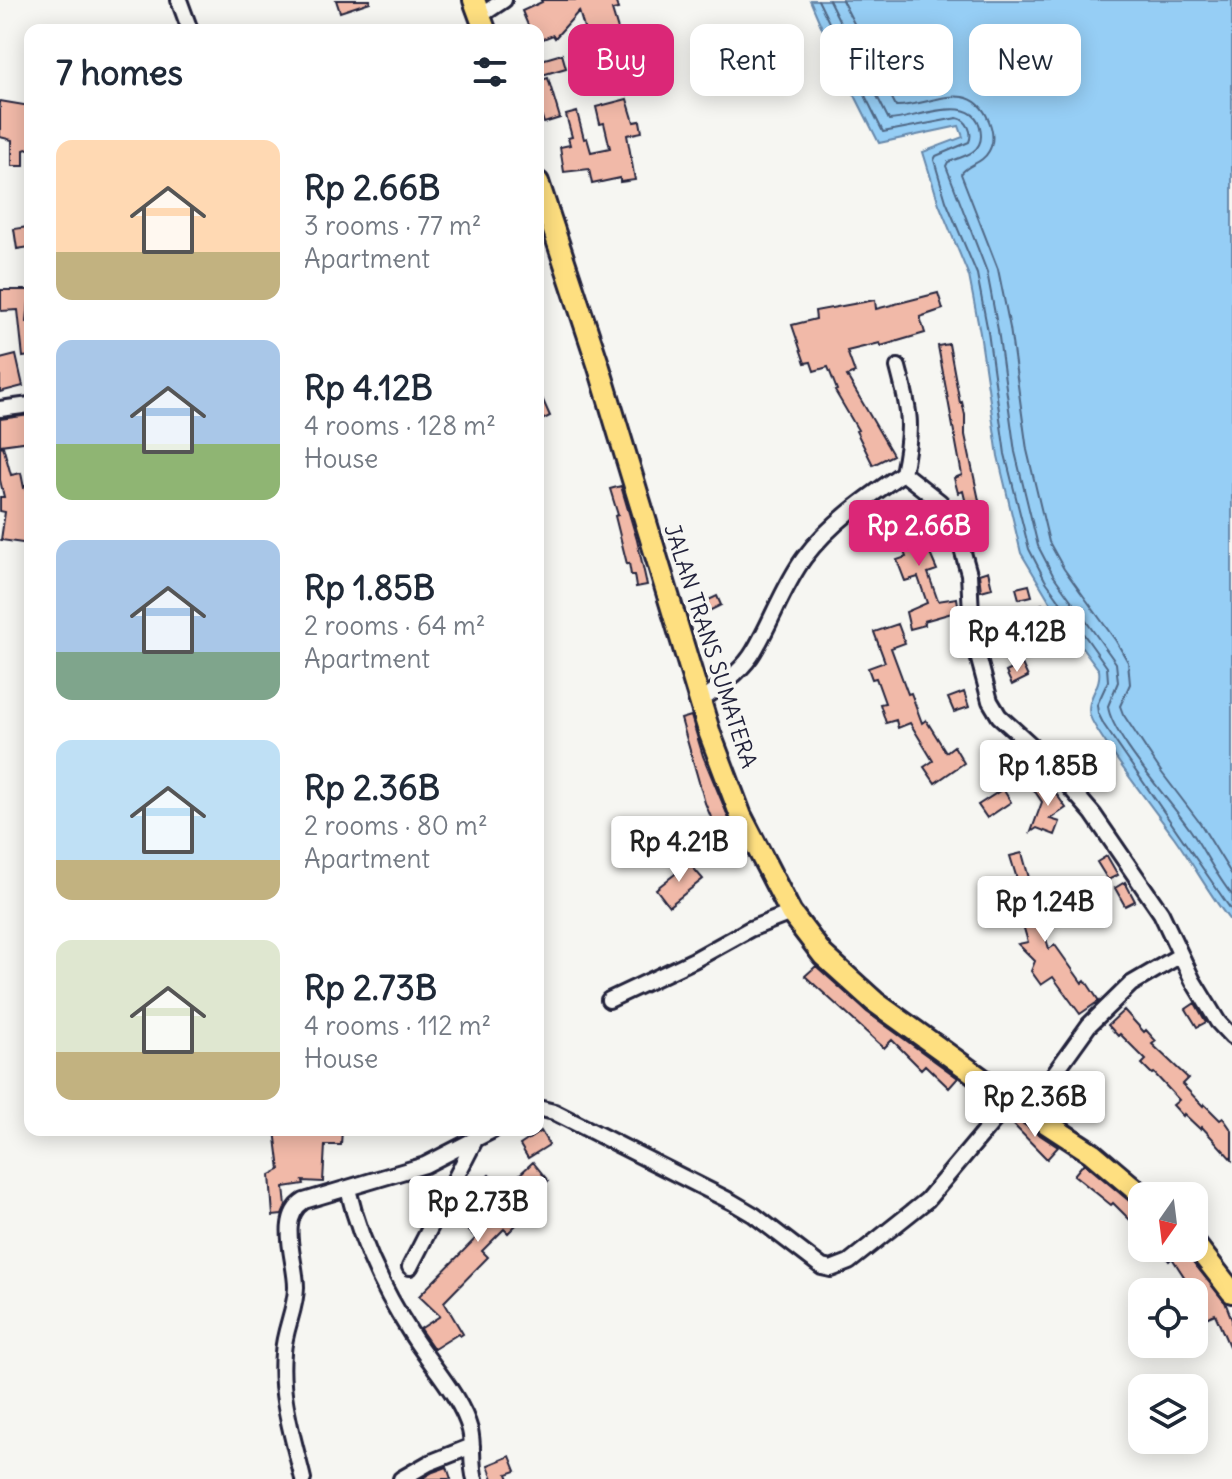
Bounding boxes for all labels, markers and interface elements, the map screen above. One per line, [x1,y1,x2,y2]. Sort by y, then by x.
chip: Buy [568,24,674,96]
chip: Rent [690,24,804,96]
chip: Filters [820,24,953,96]
chip: New [969,24,1081,96]
icon: filters [468,50,512,94]
text: 7 homes [56,51,183,94]
text: Rp 2.66B [304,166,440,209]
icon: home [120,172,216,268]
text: 3 rooms · 77 m² [304,209,482,242]
text: Apartment [304,242,430,275]
text: Rp 4.12B [304,366,433,409]
icon: home [120,372,216,468]
text: 4 rooms · 128 m² [304,409,496,442]
text: House [304,442,378,475]
pin: Rp 2.66B [836,500,1002,568]
text: Rp 2.66B [867,509,971,542]
street label: JALAN TRANS SUMATERA [658,520,764,772]
text: Rp 1.85B [304,566,435,609]
icon: home [120,572,216,668]
pin: Rp 4.12B [934,606,1100,674]
text: 2 rooms · 64 m² [304,609,486,642]
text: Rp 4.12B [968,615,1066,648]
text: Apartment [304,642,430,675]
pin: Rp 1.85B [965,740,1131,808]
text: Rp 1.85B [998,749,1098,782]
text: Rp 2.36B [304,766,440,809]
icon: home [120,772,216,868]
text: 2 rooms · 80 m² [304,809,488,842]
pin: Rp 4.21B [596,816,762,884]
text: Rp 4.21B [629,825,729,858]
text: Apartment [304,842,430,875]
pin: Rp 1.24B [962,876,1128,944]
text: Rp 1.24B [995,885,1095,918]
text: Rp 2.73B [304,966,437,1009]
icon: home [120,972,216,1068]
text: 4 rooms · 112 m² [304,1009,491,1042]
text: House [304,1042,378,1075]
pin: Rp 2.36B [952,1071,1118,1139]
text: Rp 2.36B [983,1080,1087,1113]
pin: Rp 2.73B [395,1176,561,1244]
north arrow [1128,1182,1208,1262]
map controls [1128,1182,1208,1454]
text: Rp 2.73B [427,1185,529,1218]
button: locate [1128,1278,1208,1358]
button: layers [1128,1374,1208,1454]

